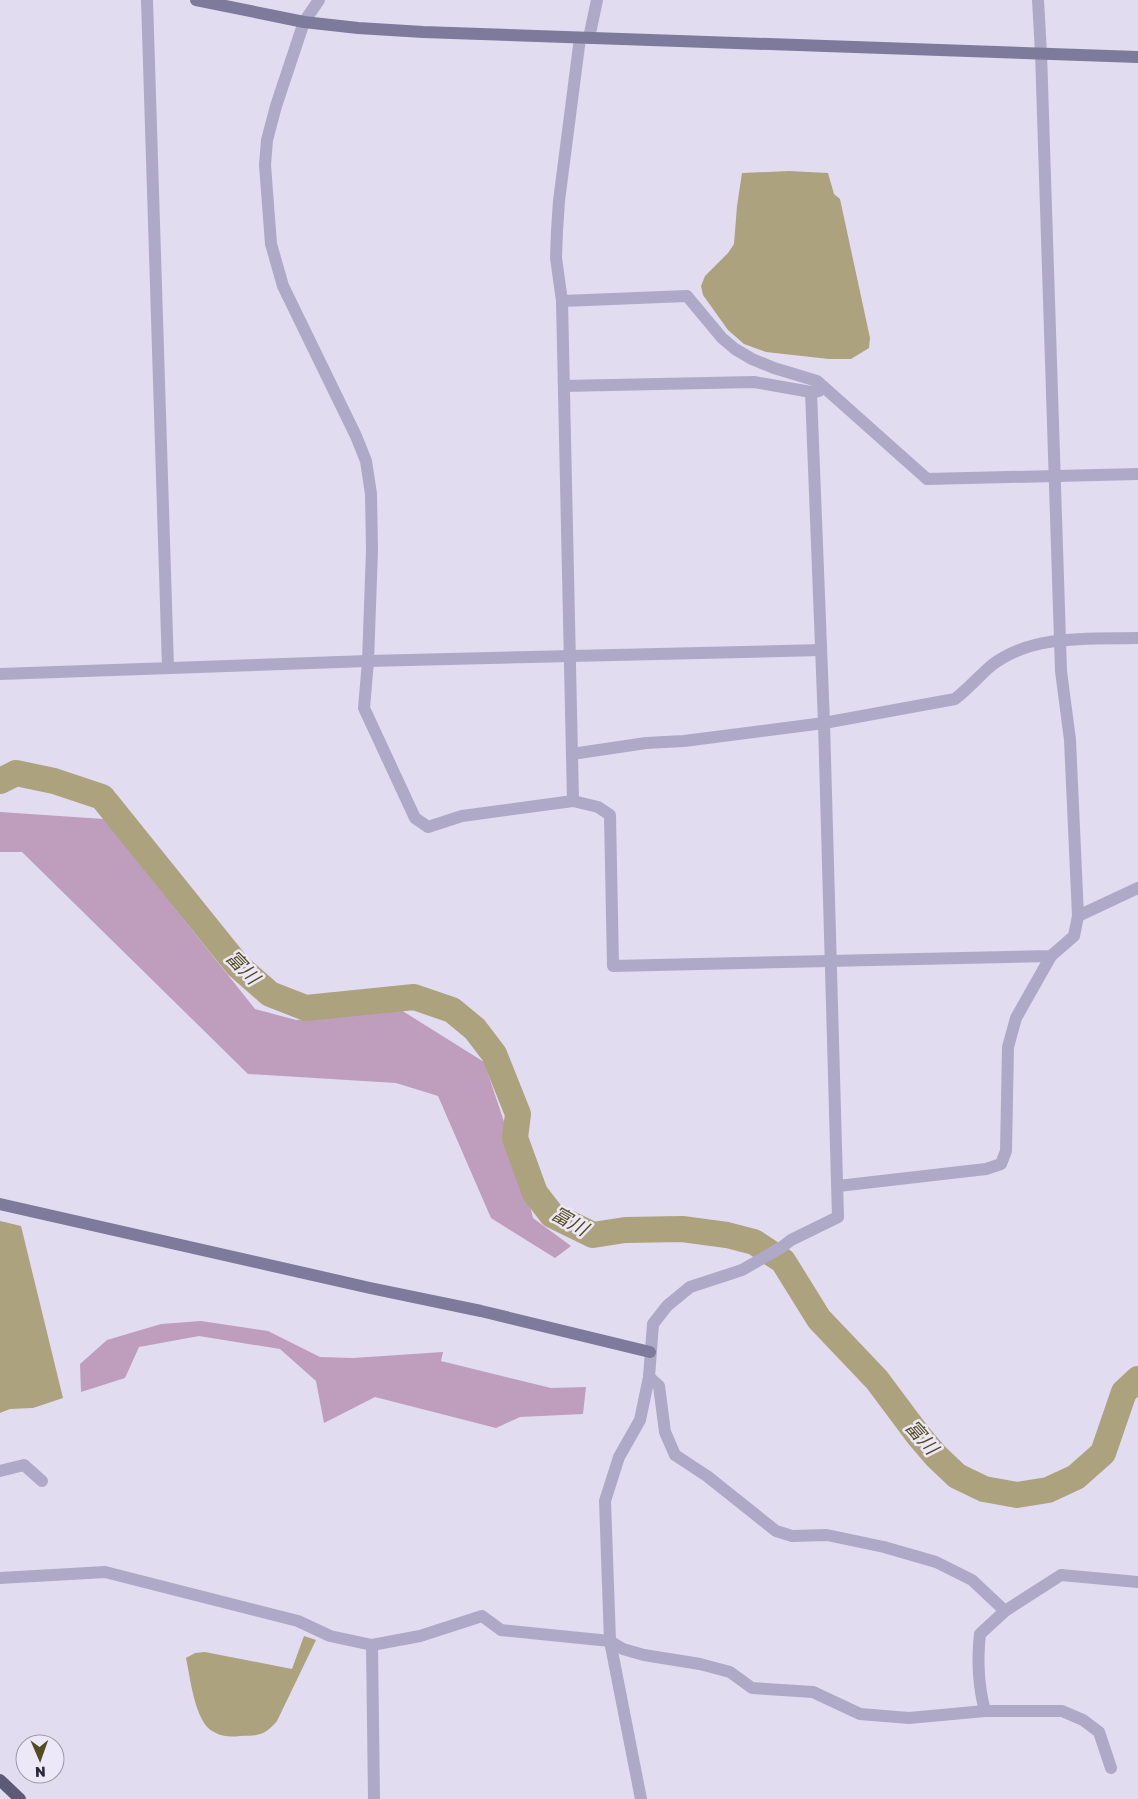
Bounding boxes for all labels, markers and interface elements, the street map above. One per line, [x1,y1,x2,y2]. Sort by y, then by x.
water label: 富川 [222,945,266,990]
water label: 富川 [548,1201,594,1241]
water label: 富川 [901,1415,945,1460]
north arrow [15,1734,65,1784]
text: N [35,1764,46,1781]

